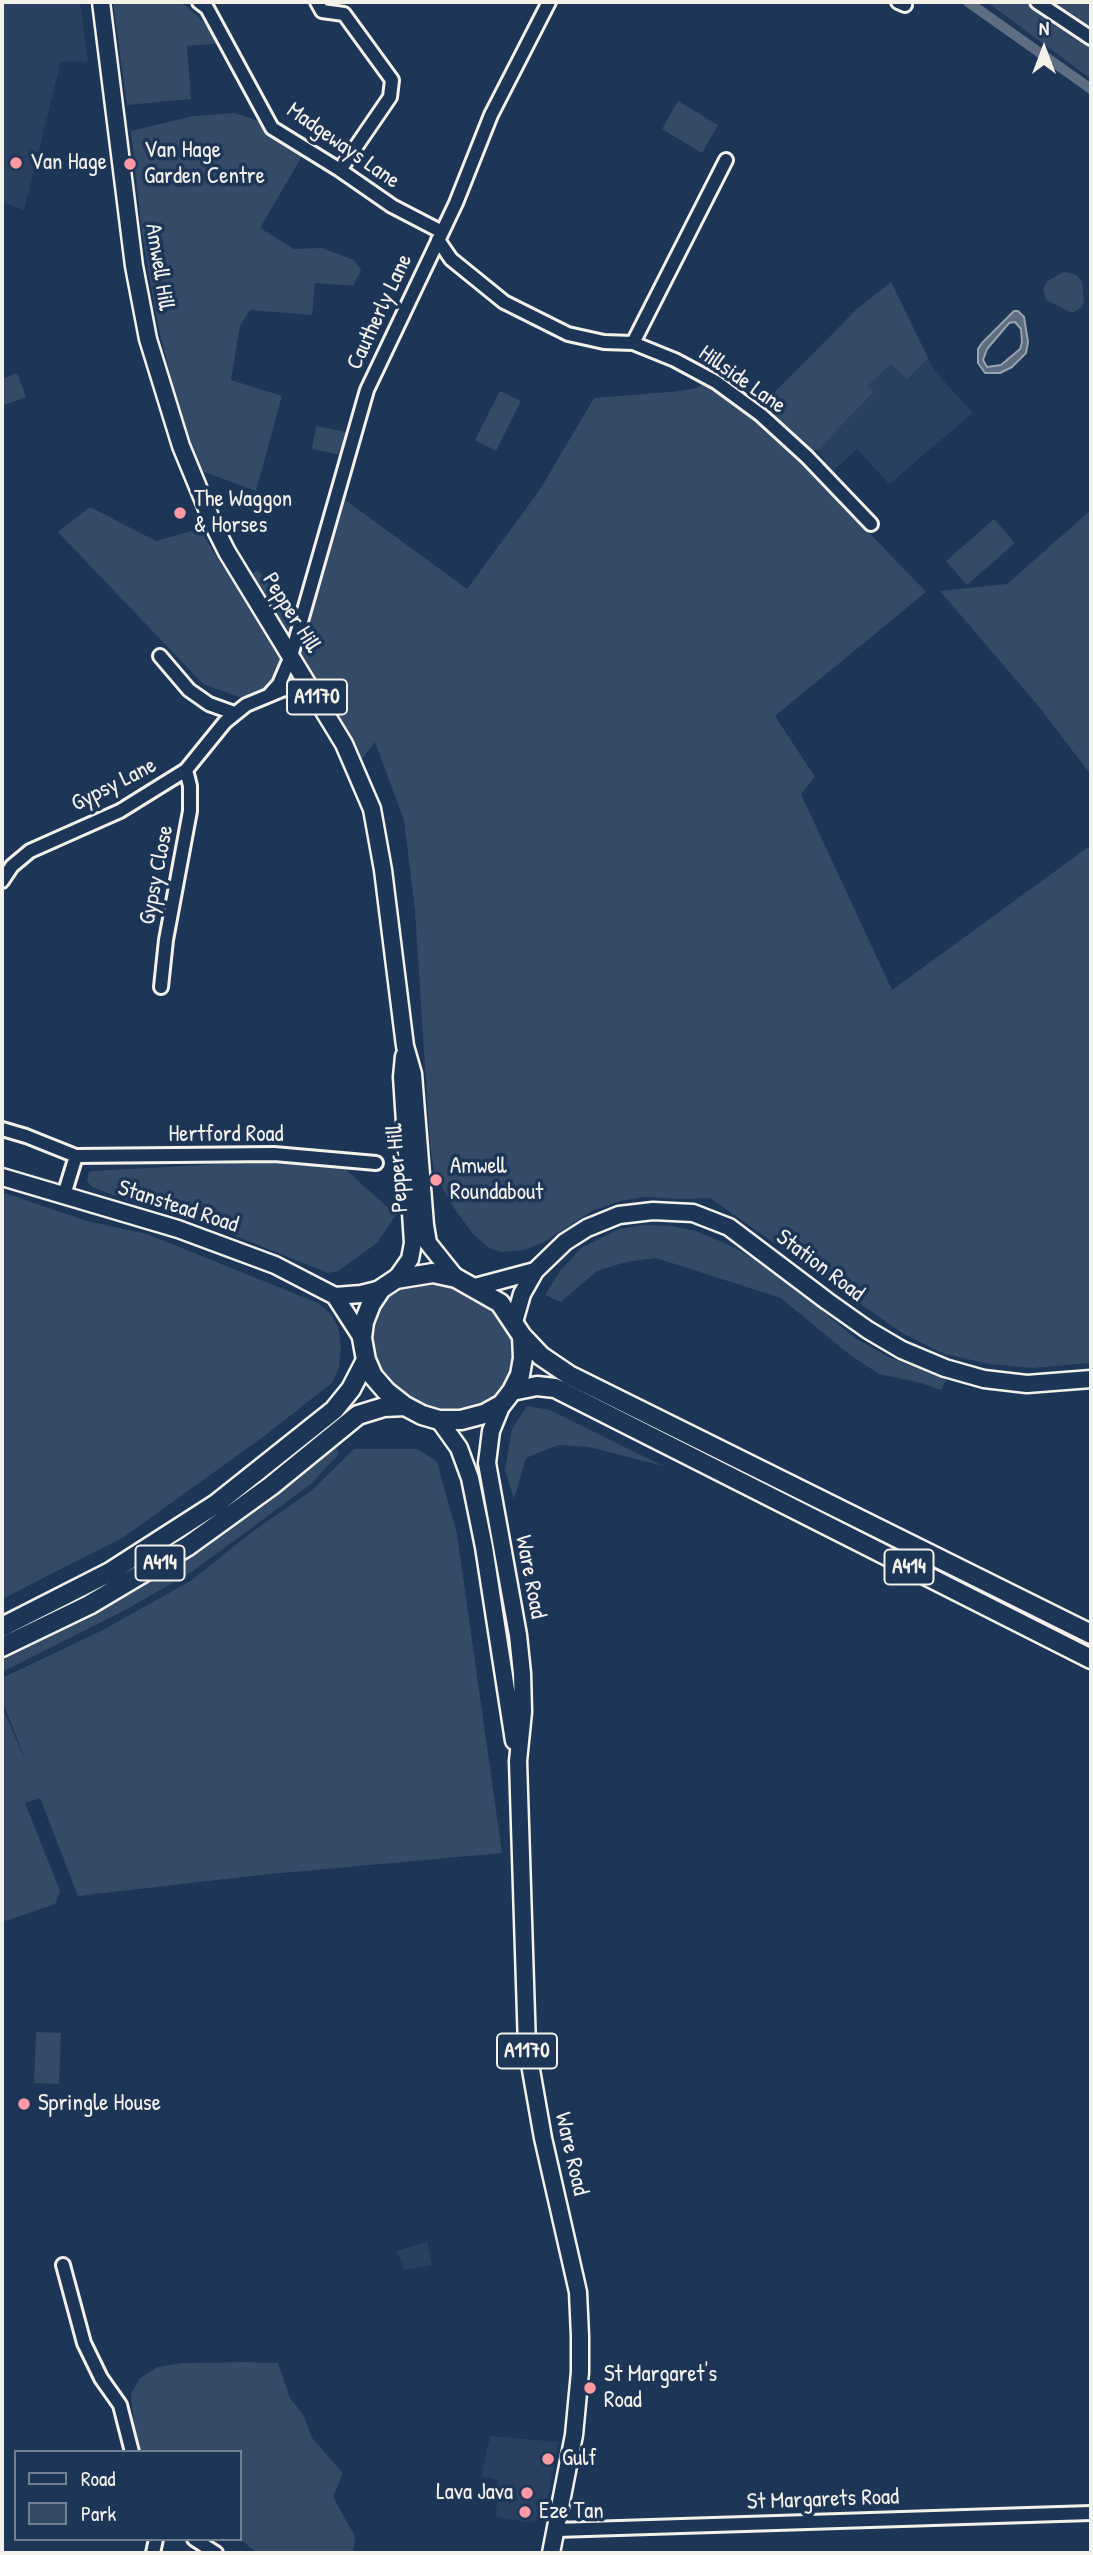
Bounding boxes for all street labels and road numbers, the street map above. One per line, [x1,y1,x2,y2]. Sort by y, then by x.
street label: Madgeways Lane [281,97,405,195]
street label: Amwell Hill [139,222,179,312]
street label: Cautherly Lane [341,250,419,374]
street label: Hillside Lane [693,340,791,420]
street label: Pepper Hill [256,568,326,658]
road number: A1170 [287,680,347,714]
street label: Gypsy Lane [67,752,161,818]
street label: Gypsy Close [134,823,180,927]
street label: Hertford Road [168,1121,284,1149]
street label: Pepper Hill [381,1123,415,1213]
street label: Stanstead Road [114,1175,242,1239]
street label: Station Road [770,1224,870,1308]
street label: Ware Road [508,1533,552,1621]
road number: A414 [136,1546,184,1580]
road number: A414 [884,1550,934,1584]
road number: A1170 [497,2034,557,2068]
street label: Ware Road [548,2110,594,2198]
street label: St Margarets Road [746,2484,900,2516]

